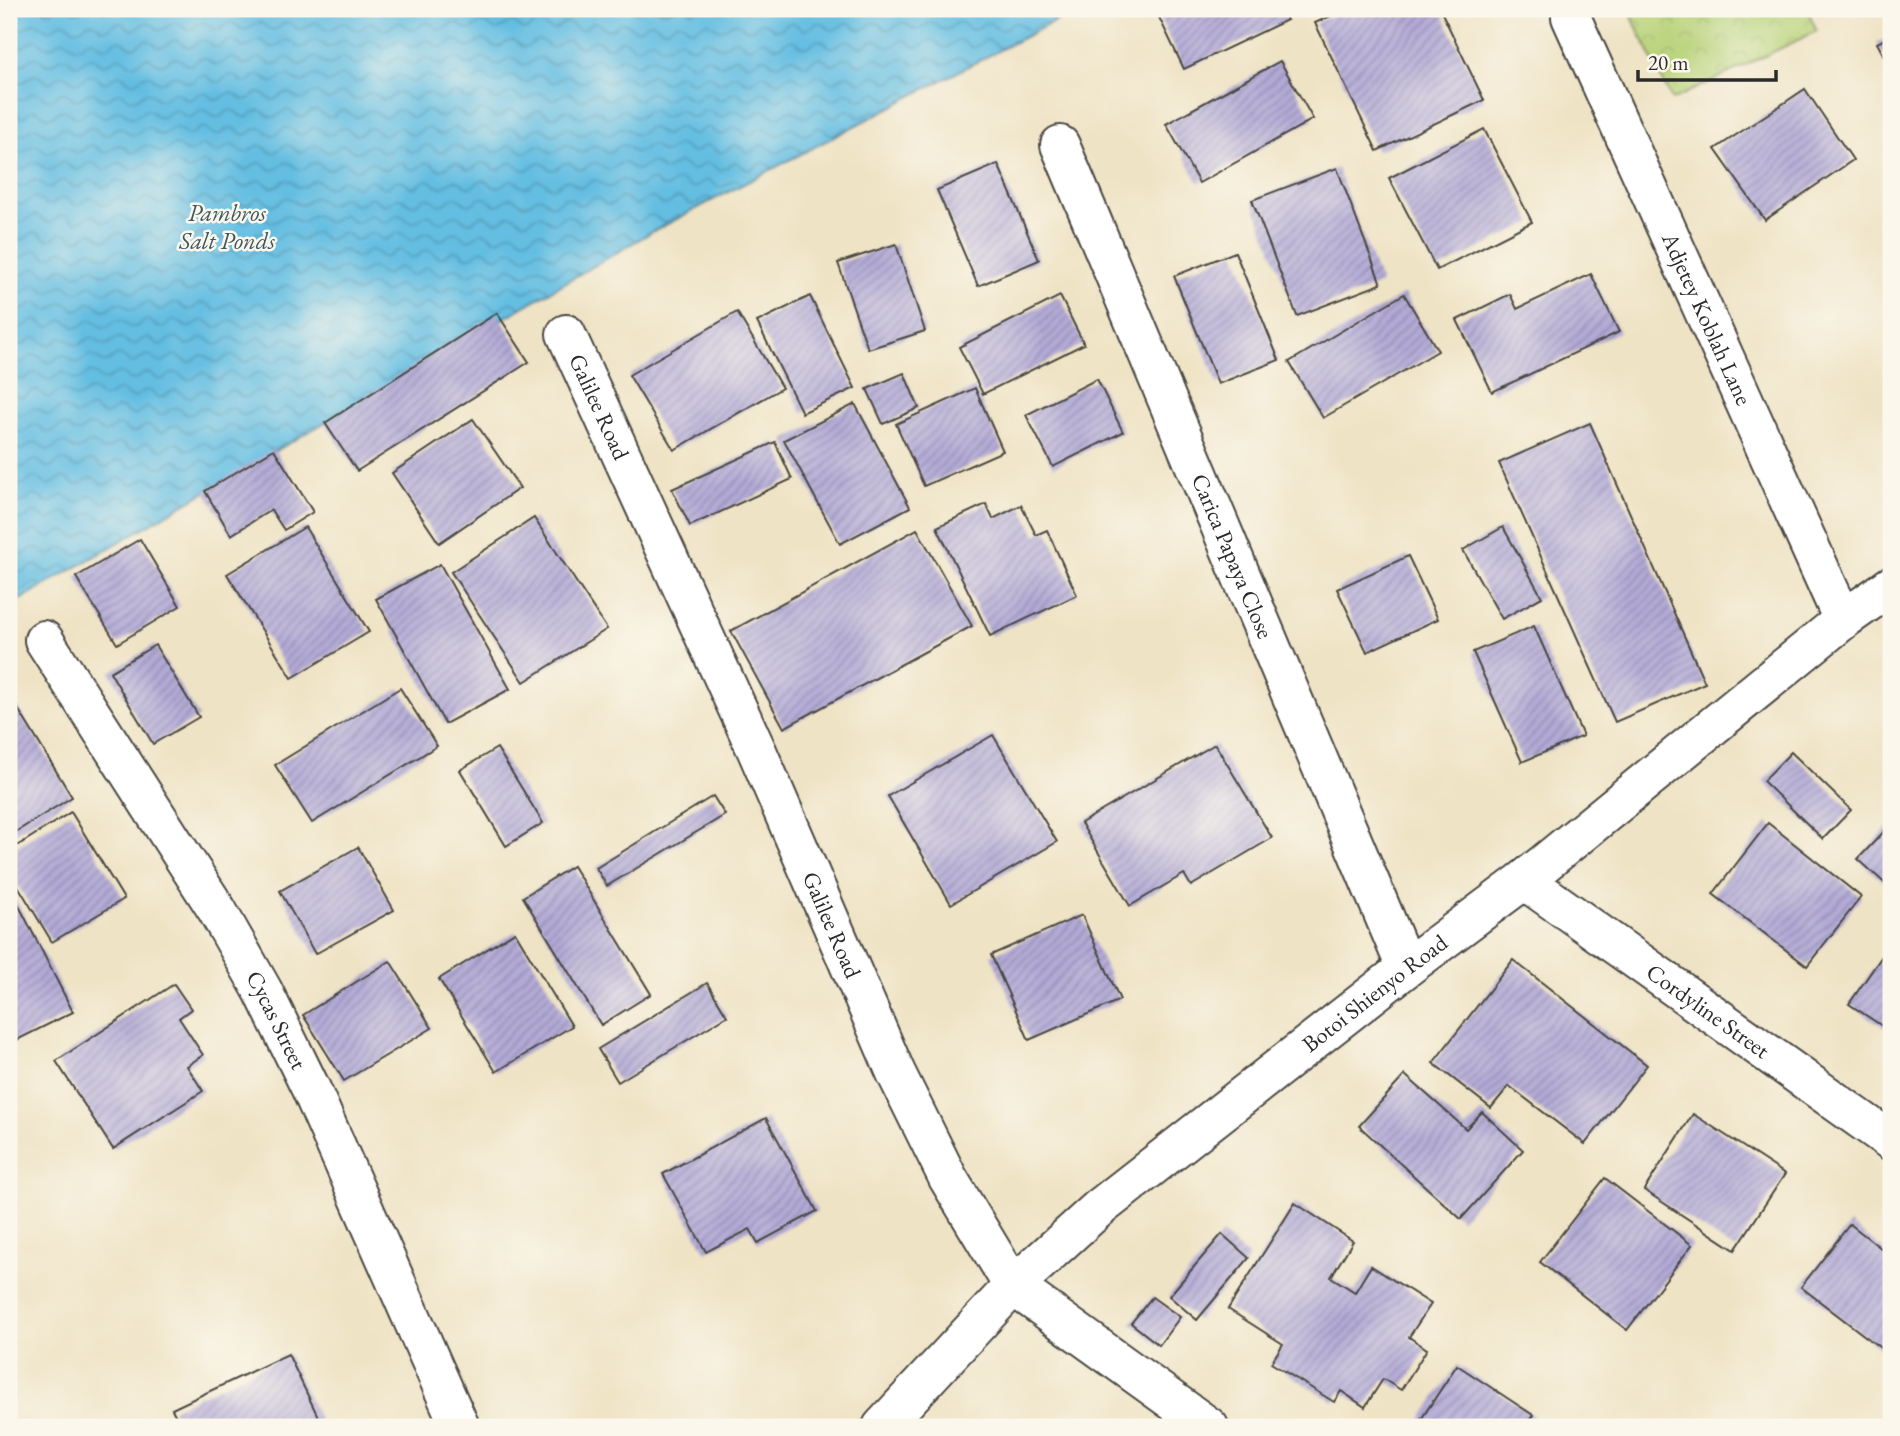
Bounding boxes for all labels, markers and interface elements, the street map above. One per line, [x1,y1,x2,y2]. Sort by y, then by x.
scale bar [1638,38,1776,82]
text: 20 m [1648,49,1689,76]
water label: Pambros Salt Ponds [178,197,275,256]
street label: Adjetey Koblah Lane [1655,227,1759,410]
street label: Galilee Road [562,349,637,465]
street label: Carica Papaya Close [1185,469,1281,643]
street label: Galilee Road [796,867,868,983]
street label: Botoi Shienyo Road [1296,927,1453,1059]
street label: Cordyline Street [1641,957,1776,1066]
street label: Cycas Street [240,965,314,1075]

